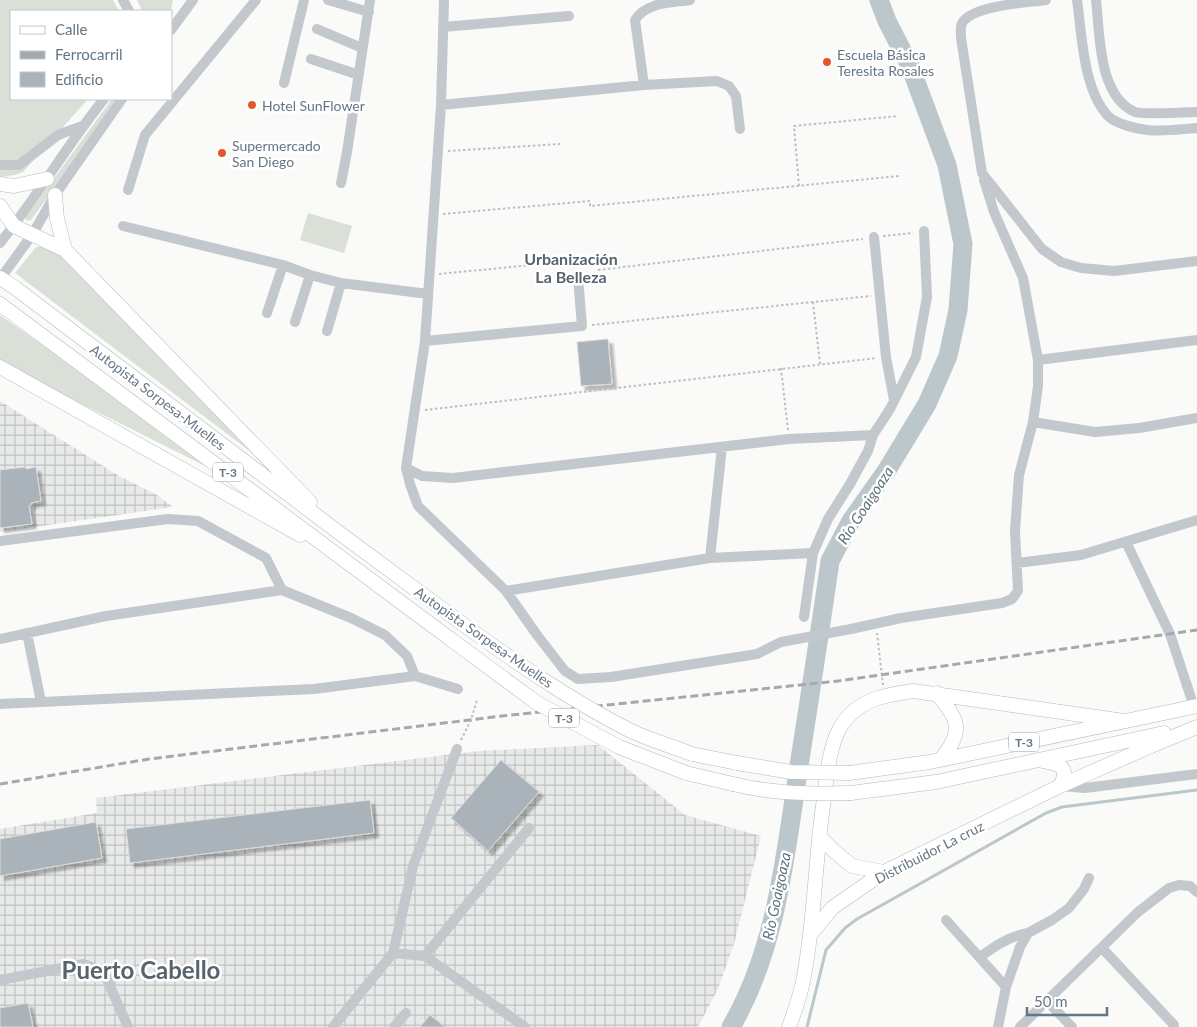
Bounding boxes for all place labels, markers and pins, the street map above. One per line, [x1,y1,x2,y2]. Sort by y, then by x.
place label: Escuela Básica Teresita Rosales [837,46,934,79]
marker: Escuela Básica Teresita Rosales [821,56,833,68]
place label: Hotel SunFlower [262,97,365,114]
marker: Hotel SunFlower [246,99,258,111]
place label: Supermercado San Diego [232,137,321,170]
marker: Supermercado San Diego [216,147,228,159]

